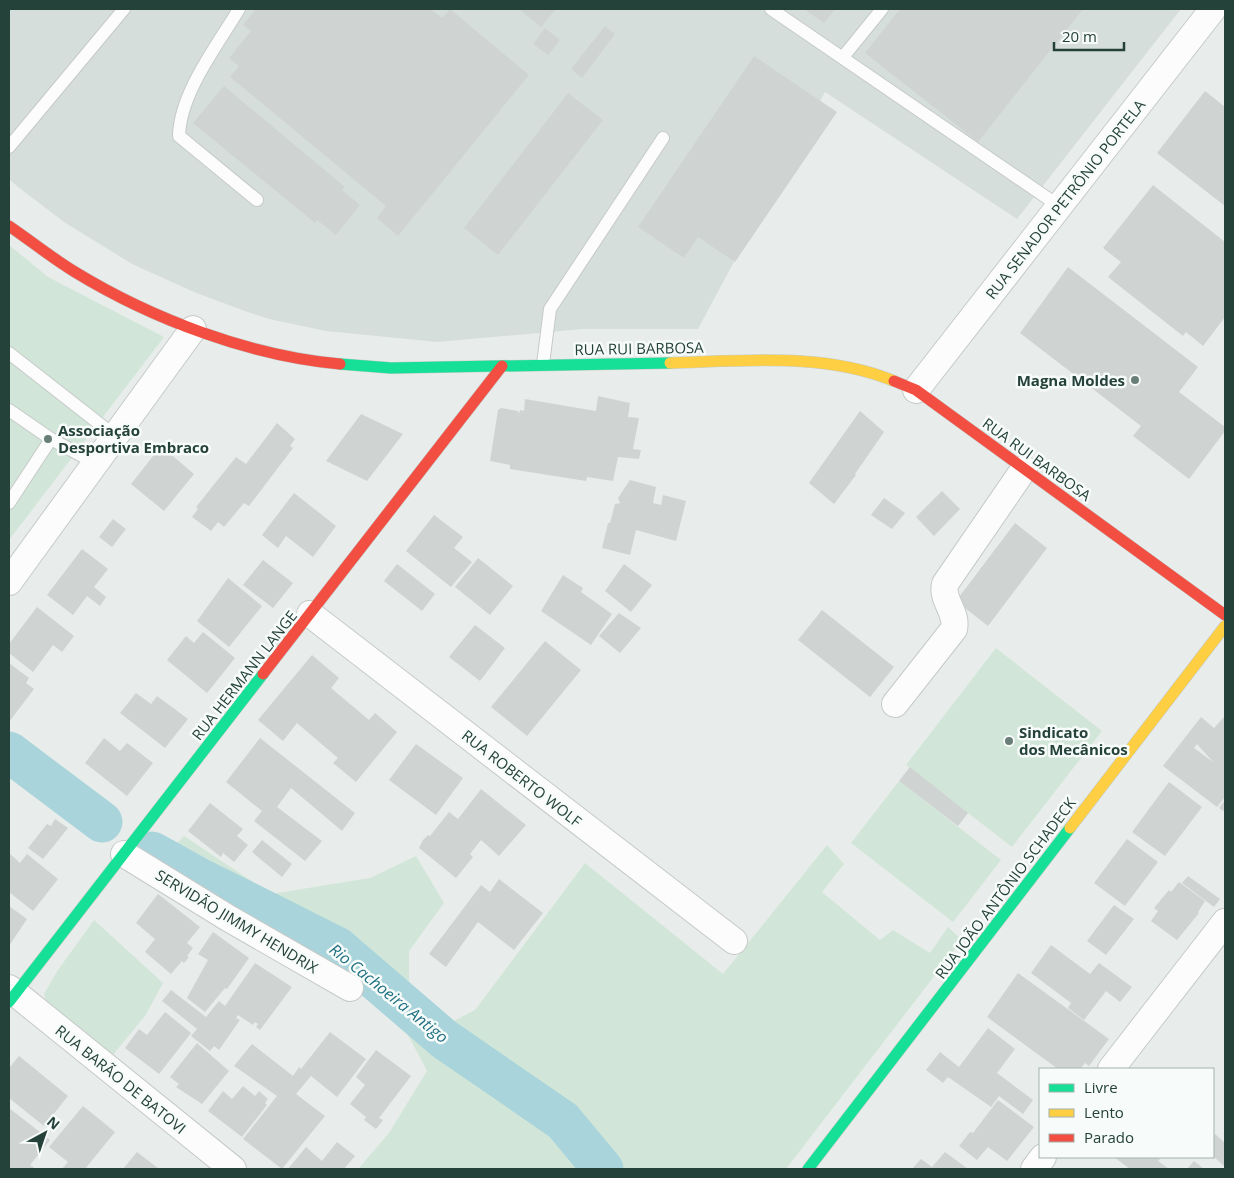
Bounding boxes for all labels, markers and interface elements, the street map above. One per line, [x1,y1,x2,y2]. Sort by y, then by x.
scale bar [1054,20,1124,52]
text: 20 m [1062,26,1097,46]
street label: RUA SENADOR PETRÔNIO PORTELA [981,95,1150,303]
street label: RUA RUI BARBOSA [574,337,704,359]
place label: Magna Moldes [1017,370,1125,390]
marker: Magna Moldes [1129,374,1141,386]
street label: RUA RUI BARBOSA [979,413,1096,505]
place label: Associação Desportiva Embraco [58,420,209,457]
marker: Associação Desportiva Embraco [42,433,54,445]
street label: RUA HERMANN LANGE [187,606,301,744]
place label: Sindicato dos Mecânicos [1019,722,1128,759]
street label: RUA ROBERTO WOLF [458,725,586,831]
marker: Sindicato dos Mecânicos [1003,735,1015,747]
street label: RUA JOÃO ANTÔNIO SCHADECK [930,793,1080,983]
street label: SERVIDÃO JIMMY HENDRIX [152,865,322,978]
water label: Rio Cachoeira Antigo [325,938,453,1048]
street label: RUA BARÃO DE BATOVI [52,1020,190,1138]
legend [1039,1068,1214,1158]
text: Livre [1084,1077,1118,1097]
text: Lento [1084,1102,1124,1122]
north arrow [20,1108,70,1158]
text: N [43,1112,64,1134]
text: Parado [1084,1127,1134,1147]

